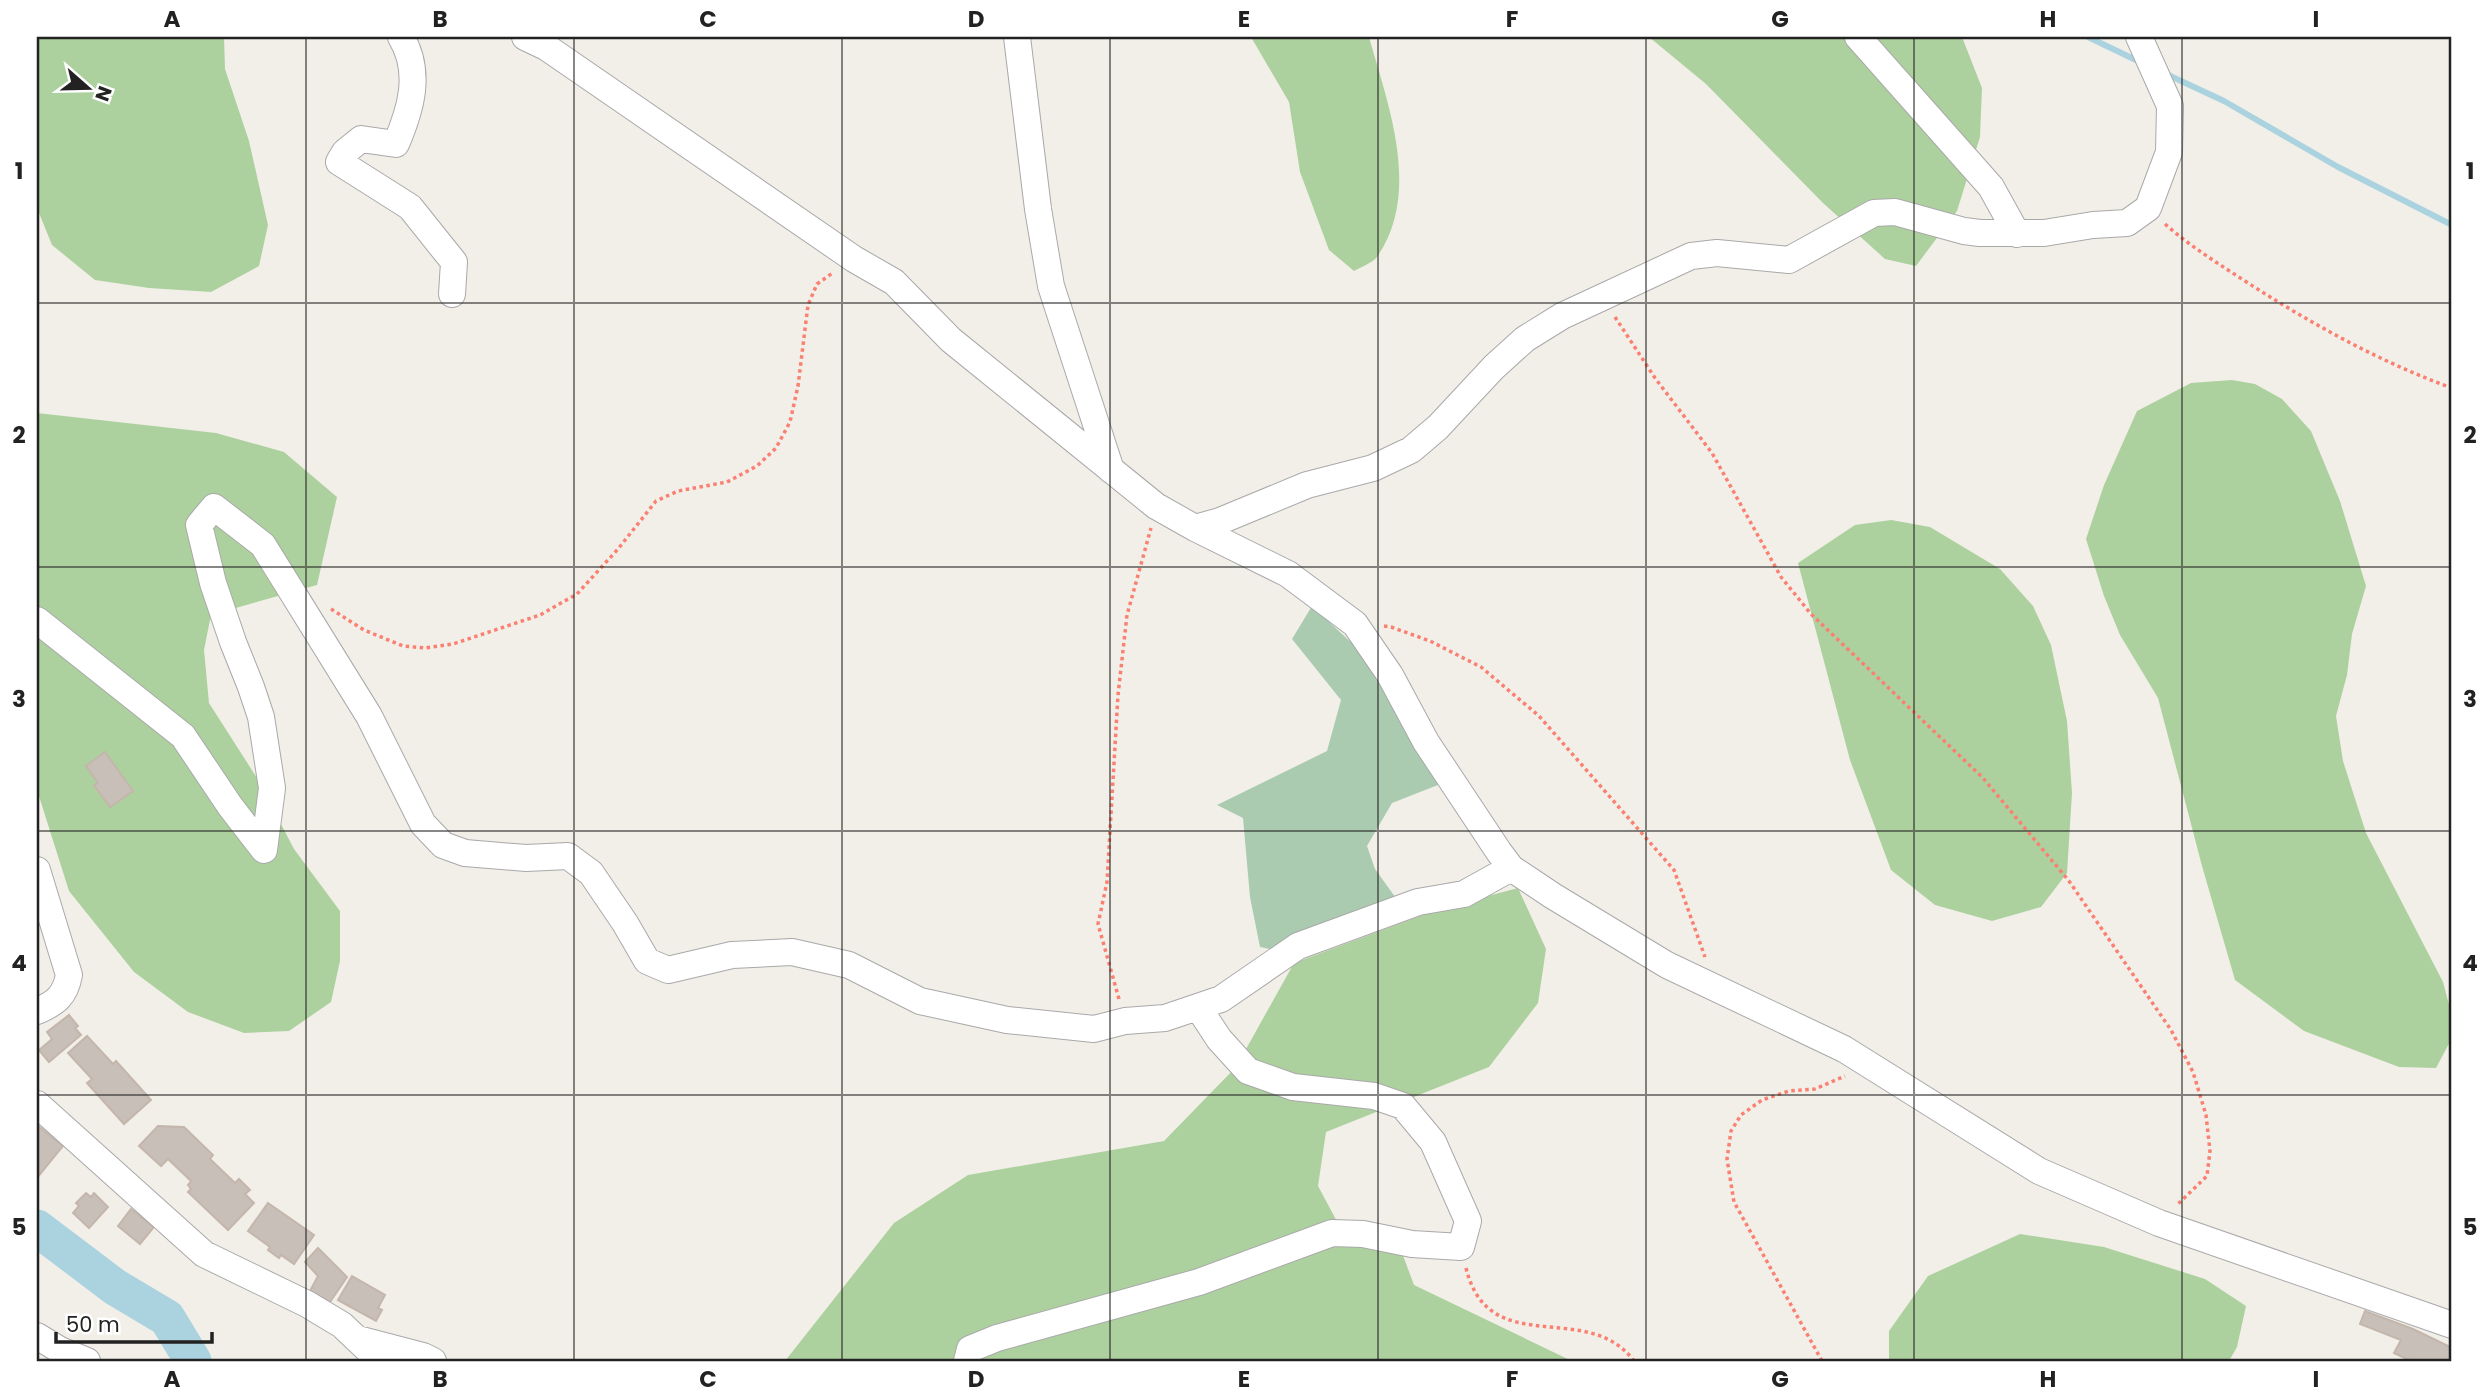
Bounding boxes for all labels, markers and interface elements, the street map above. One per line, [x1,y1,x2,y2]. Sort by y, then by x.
text: A [164,3,181,35]
text: B [432,3,448,35]
text: C [699,3,717,35]
text: D [968,3,984,35]
text: E [1238,3,1250,35]
text: F [1506,3,1518,35]
text: G [1771,3,1789,35]
text: H [2040,3,2056,35]
text: I [2313,3,2319,35]
north arrow [52,52,122,122]
text: N [88,82,119,105]
text: 1 [15,155,23,187]
text: 1 [2466,155,2474,187]
text: 2 [12,419,26,451]
text: 2 [2463,419,2477,451]
text: 3 [12,683,26,715]
text: 3 [2463,683,2477,715]
text: 4 [11,947,27,979]
text: 4 [2462,947,2478,979]
text: 5 [12,1211,26,1243]
text: 5 [2463,1211,2477,1243]
scale bar [56,1300,212,1344]
text: 50 m [66,1310,120,1339]
text: A [164,1363,181,1395]
text: B [432,1363,448,1395]
text: C [699,1363,717,1395]
text: D [968,1363,984,1395]
text: E [1238,1363,1250,1395]
text: F [1506,1363,1518,1395]
text: G [1771,1363,1789,1395]
text: H [2040,1363,2056,1395]
text: I [2313,1363,2319,1395]

